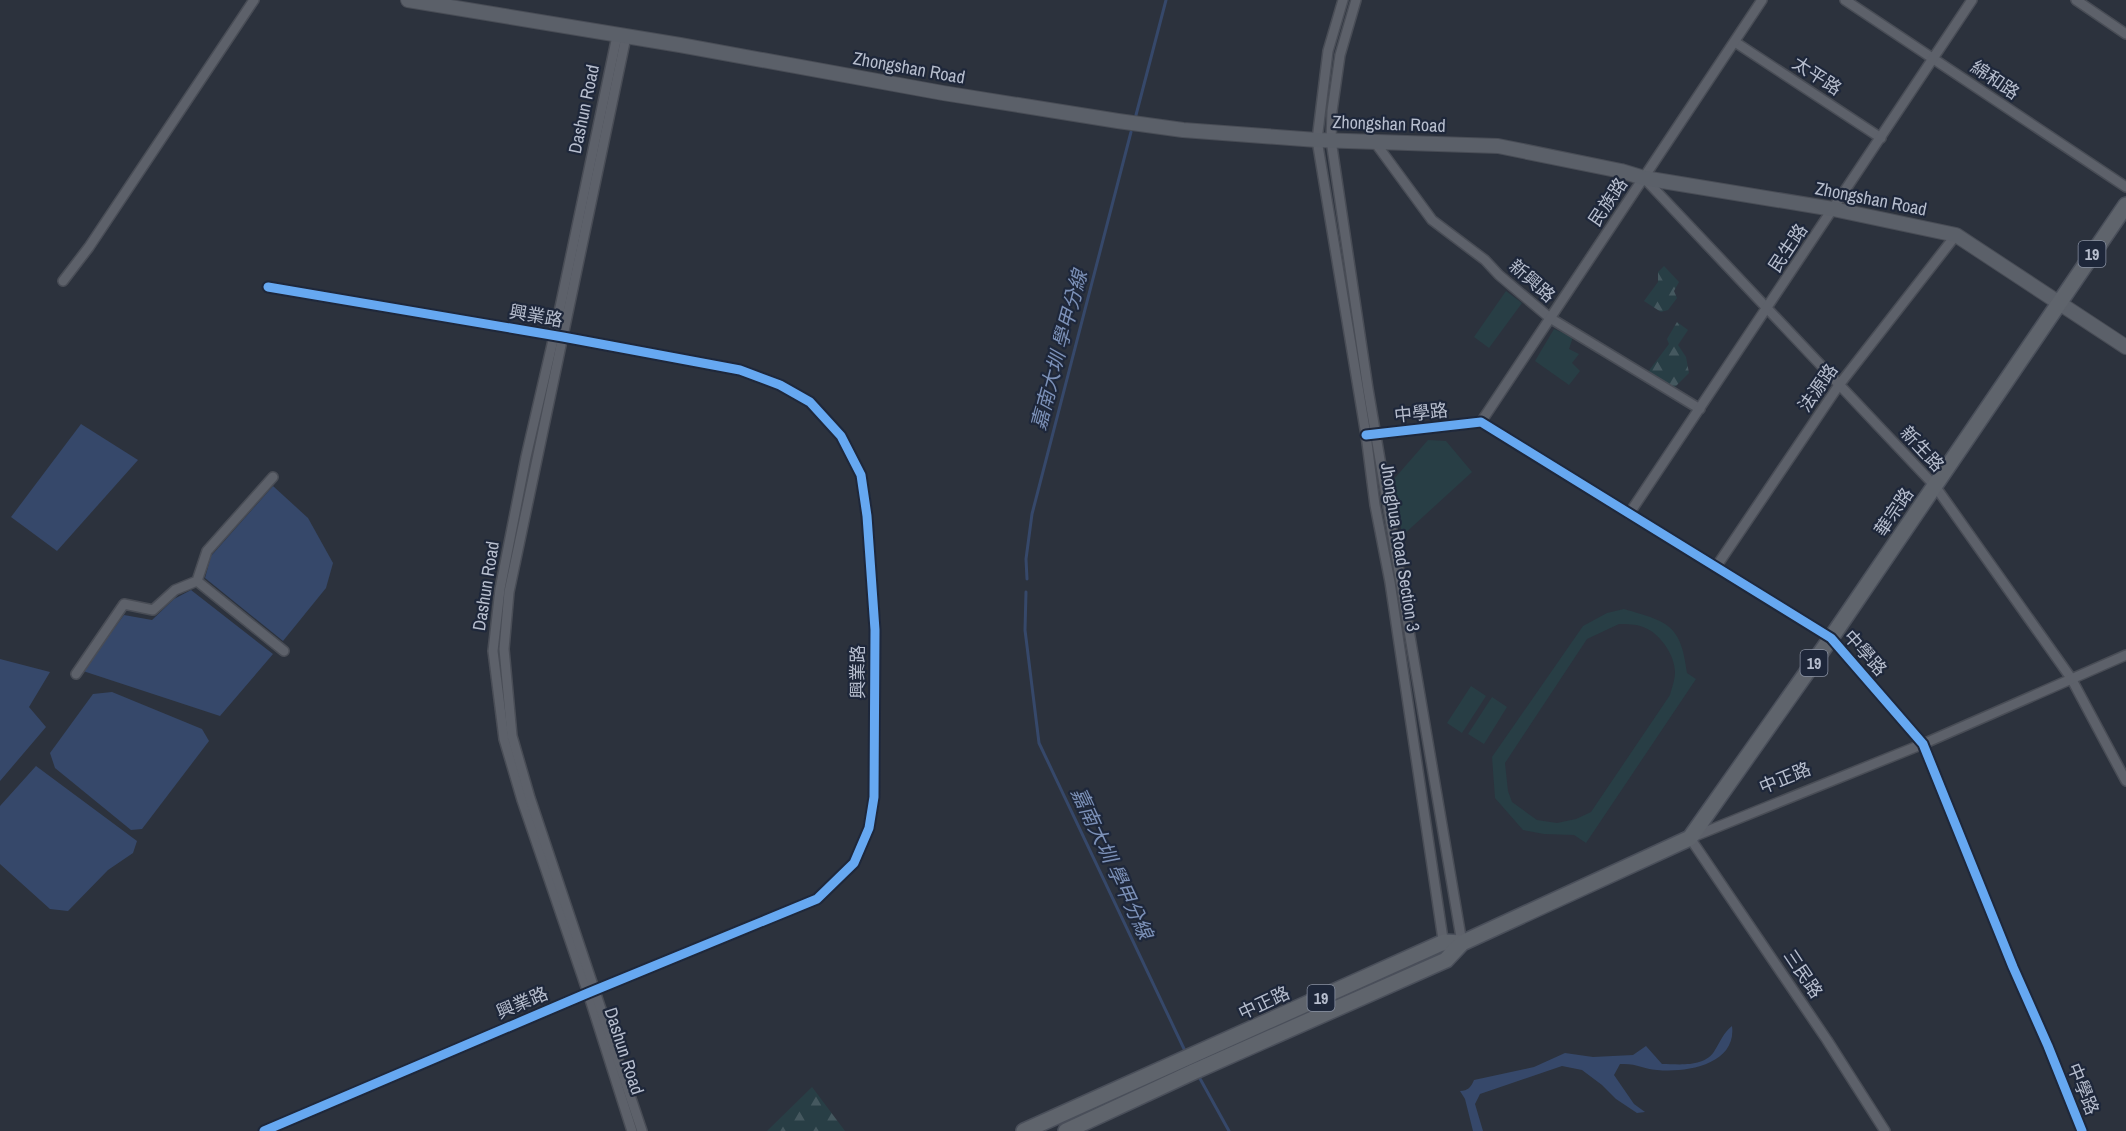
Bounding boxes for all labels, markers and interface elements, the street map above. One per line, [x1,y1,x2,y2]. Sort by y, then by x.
street label: Zhongshan Road [851,45,967,90]
street label: 太平路 [1788,50,1847,101]
street label: 綿和路 [1966,54,2025,105]
street label: Dashun Road [562,62,605,156]
street label: Zhongshan Road [1332,109,1446,138]
street label: 民族路 [1582,172,1633,231]
street label: Zhongshan Road [1813,175,1929,222]
street label: 民生路 [1762,218,1813,277]
road number: 19 [2078,241,2106,267]
street label: 新興路 [1504,253,1561,308]
water label: 嘉南大圳 學甲分線 [1024,265,1093,433]
street label: 興業路 [507,299,565,333]
street label: 法源路 [1792,358,1843,417]
street label: 中學路 [1393,397,1449,428]
street label: 新生路 [1895,420,1950,477]
street label: Jhonghua Road Section 3 [1375,461,1426,633]
street label: 華宗路 [1868,482,1919,541]
street label: Dashun Road [466,539,505,632]
street label: 中學路 [1838,624,1893,681]
street label: 興業路 [845,645,870,699]
road number: 19 [1800,650,1828,676]
street label: 中正路 [1755,756,1815,799]
water label: 嘉南大圳 學甲分線 [1065,783,1160,945]
street label: 三民路 [1778,944,1829,1003]
street label: 興業路 [492,980,552,1025]
street label: 中正路 [1234,980,1294,1025]
road number: 19 [1308,985,1334,1011]
street label: Dashun Road [599,1004,650,1098]
street label: 中學路 [2062,1059,2105,1119]

